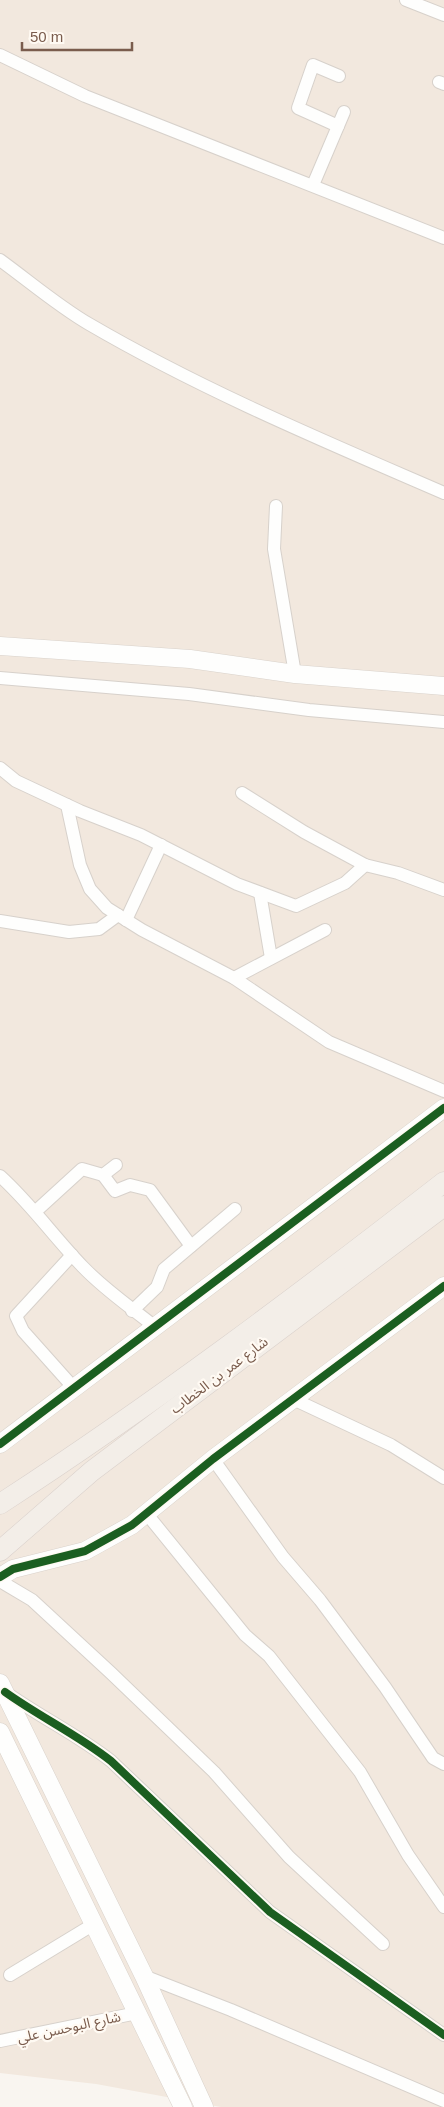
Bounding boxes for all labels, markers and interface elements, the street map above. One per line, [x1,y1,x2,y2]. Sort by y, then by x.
scale bar [22,20,132,52]
text: 50 m [30,28,63,45]
street label: شارع عمر بن الخطاب [167,1333,273,1419]
street label: شارع البوحسن علي [16,2008,123,2049]

